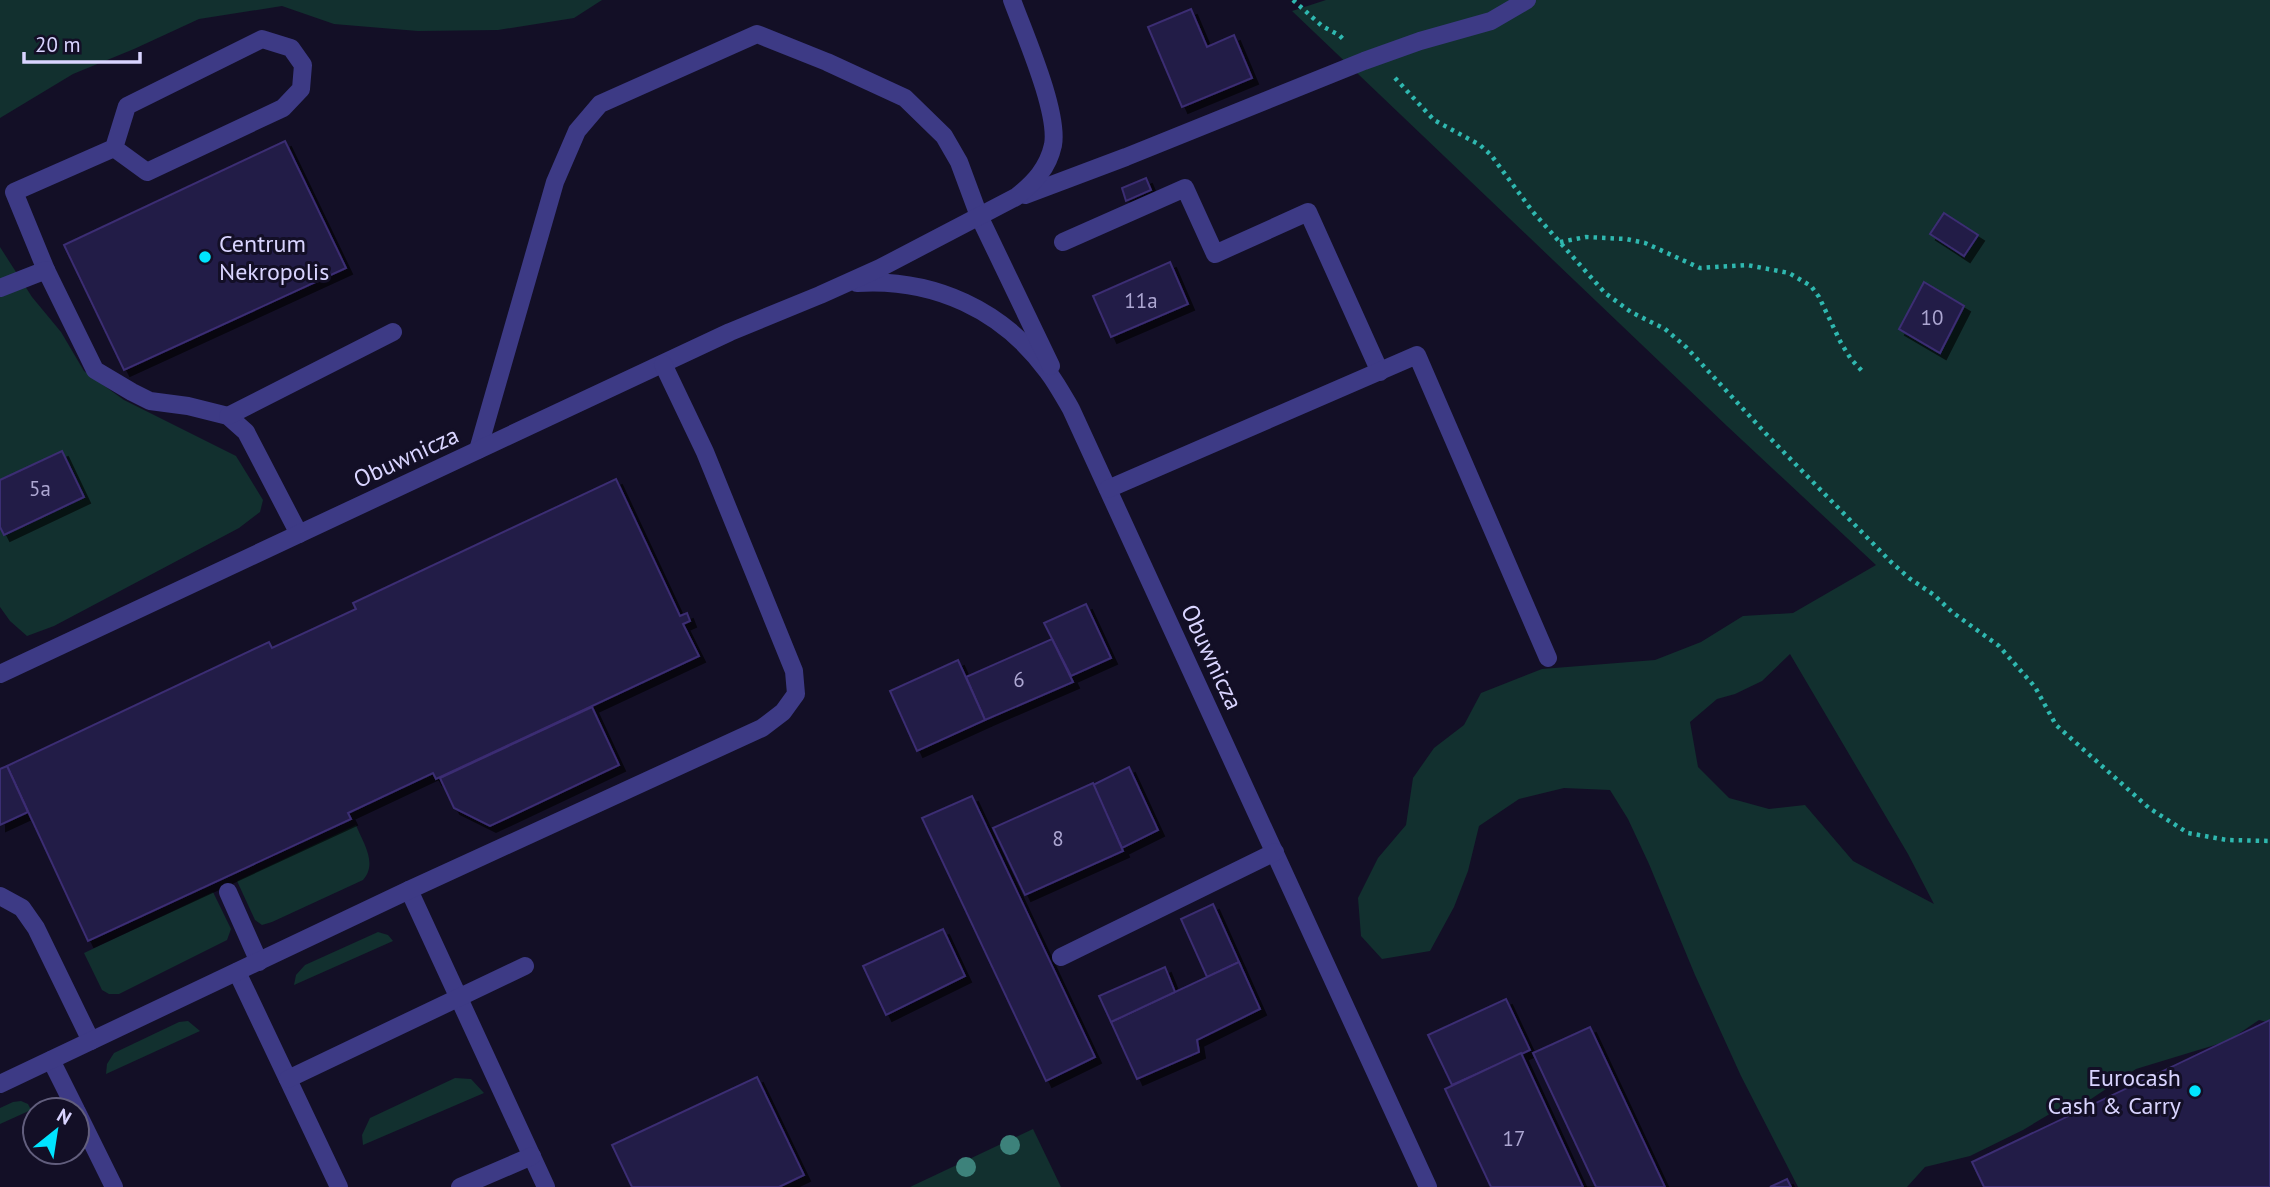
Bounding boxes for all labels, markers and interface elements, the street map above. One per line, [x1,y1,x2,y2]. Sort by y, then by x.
scale bar [24,21,140,65]
text: 20 m [35,31,81,58]
place label: Centrum Nekropolis [219,228,329,287]
marker: Centrum Nekropolis [197,249,213,265]
house number: 11a [1124,287,1158,314]
house number: 10 [1921,304,1943,331]
street label: Obuwnicza [348,419,464,495]
house number: 5a [29,475,51,502]
street label: Obuwnicza [1174,599,1250,715]
house number: 6 [1013,666,1025,693]
house number: 8 [1052,825,1064,852]
place label: Eurocash Cash & Carry [2048,1062,2181,1121]
marker: Eurocash Cash & Carry [2187,1083,2203,1099]
north arrow [21,1096,91,1166]
text: N [53,1103,76,1130]
house number: 17 [1503,1125,1525,1152]

